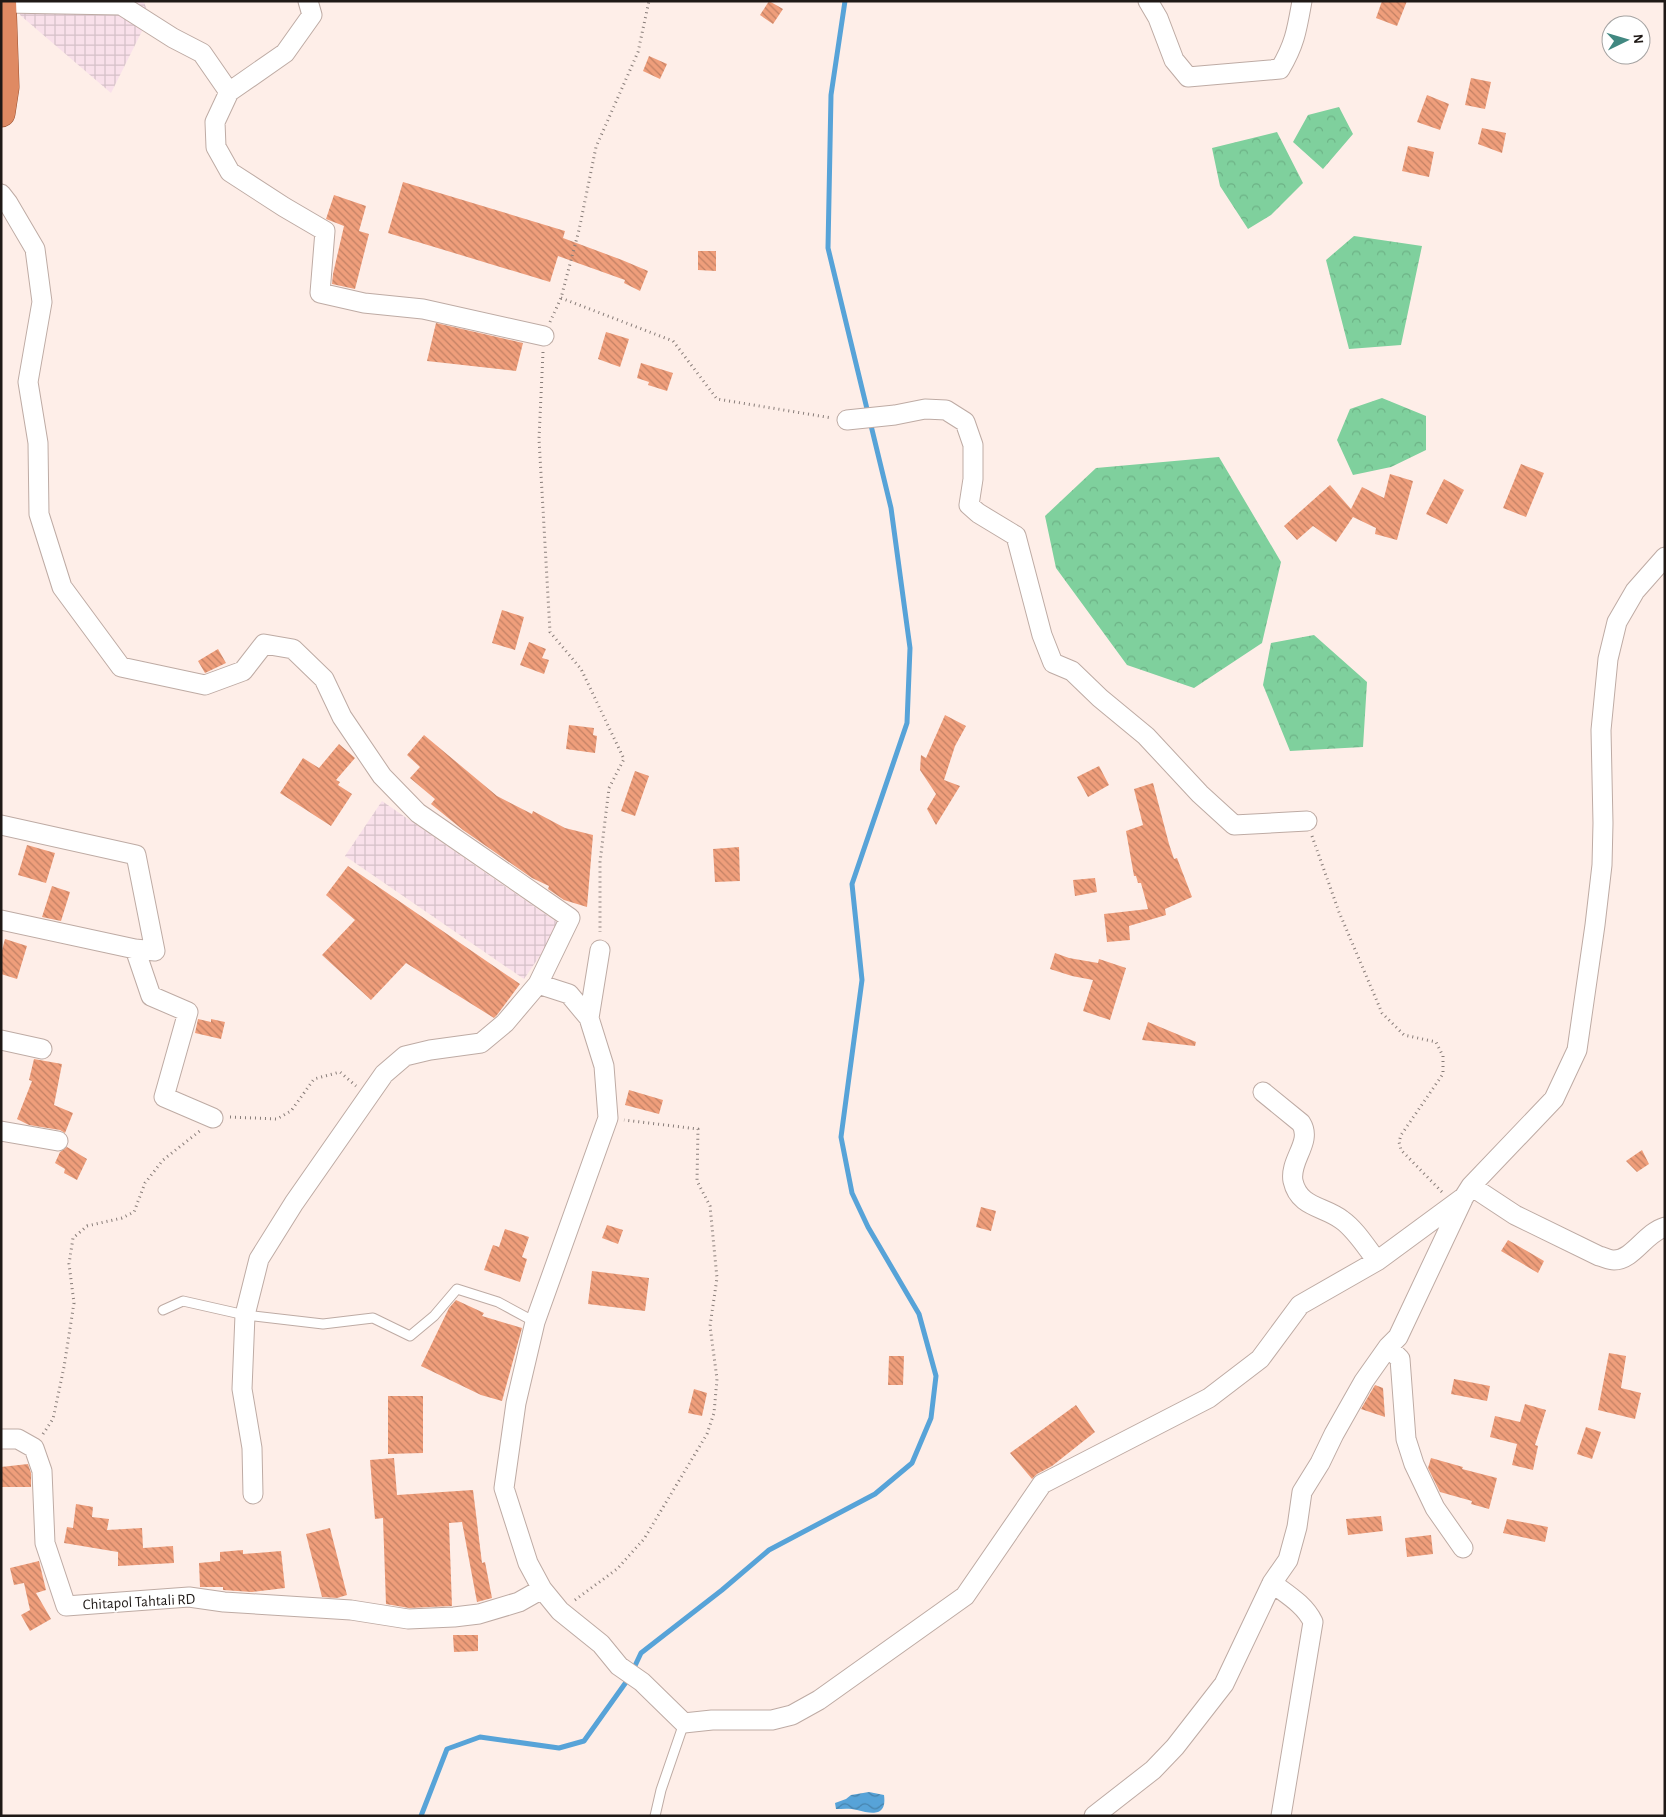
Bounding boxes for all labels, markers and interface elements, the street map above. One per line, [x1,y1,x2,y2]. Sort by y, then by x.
north arrow [1601,15,1651,65]
text: N [1631,33,1645,44]
street label: Chitapol Tahtali RD [82,1592,196,1612]

